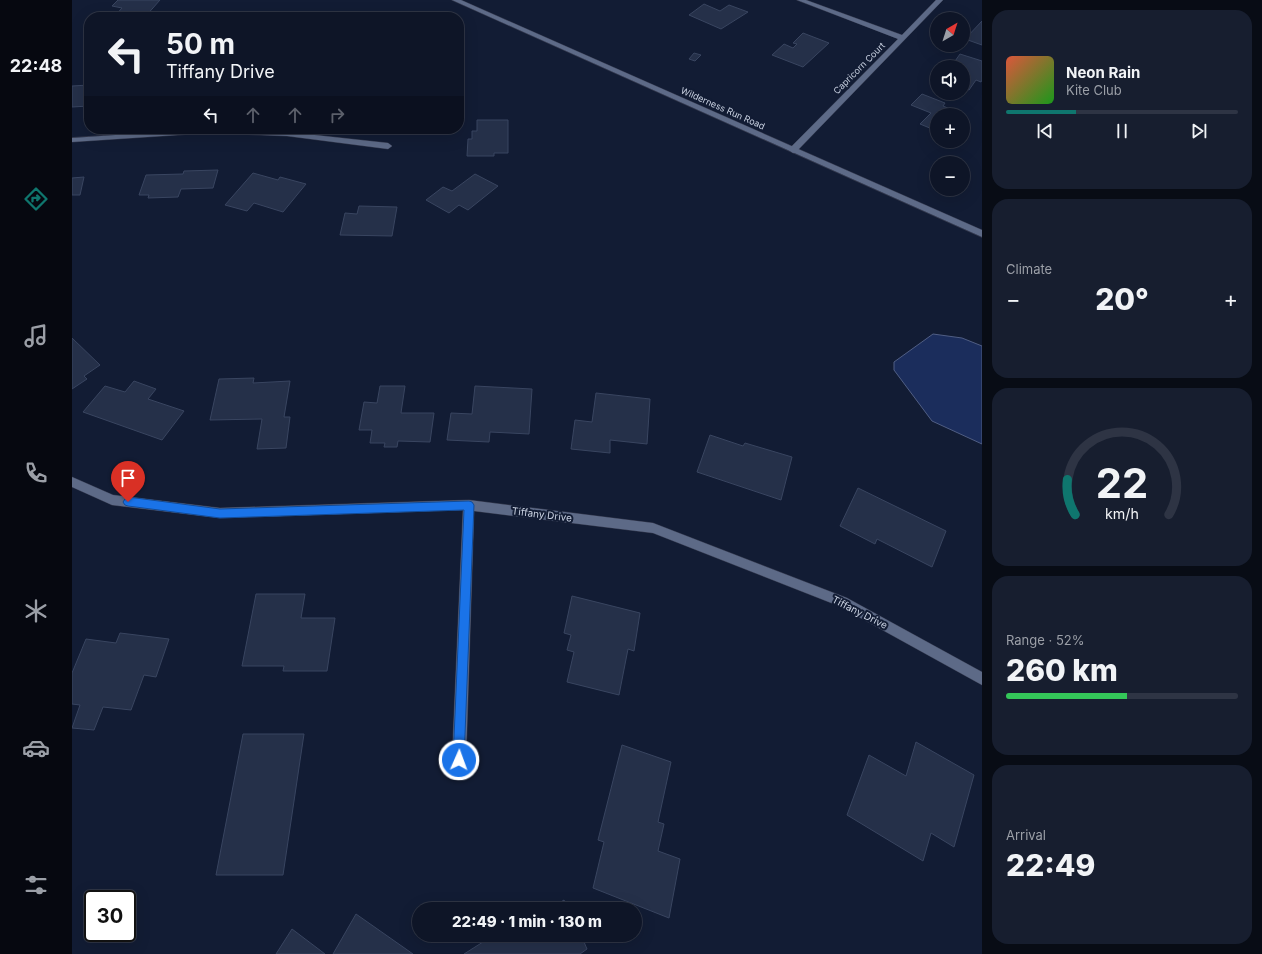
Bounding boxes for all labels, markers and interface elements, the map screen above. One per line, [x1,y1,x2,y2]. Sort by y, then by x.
north arrow [930,12,970,52]
map controls [930,12,970,196]
text: 50 m [166,27,235,61]
icon: left [100,28,152,80]
street label: Capricorn Court [831,40,887,96]
text: 22:48 [10,55,62,76]
button: sound [930,60,970,100]
text: Tiffany Drive [166,61,275,82]
text: Neon Rain [1066,63,1140,82]
text: Kite Club [1066,82,1122,98]
street label: Wilderness Run Road [679,85,767,131]
icon: left [200,104,222,126]
icon: ahead [242,104,264,126]
icon: ahead [284,104,306,126]
icon: right [326,104,348,126]
button: + [930,108,970,148]
icon: previous [1034,120,1056,142]
icon: pause [1111,120,1133,142]
icon: next [1188,120,1210,142]
button: − [930,156,970,196]
icon: directions [22,185,50,213]
text: Climate [1006,261,1052,277]
text: 20° [1095,281,1149,317]
text: − [1006,286,1021,312]
text: + [1223,286,1238,312]
icon: music [22,322,50,350]
text: 22 [1096,458,1148,508]
icon: phone [22,459,50,487]
pin [111,461,145,502]
icon: arrive [117,467,139,489]
street label: Tiffany Drive [511,504,573,524]
text: km/h [1105,505,1139,522]
street label: Tiffany Drive [830,593,890,631]
icon: climate [22,597,50,625]
text: Range · 52% [1006,632,1085,648]
text: 260 km [1006,652,1118,688]
icon: car [22,734,50,762]
position arrow [438,739,480,781]
text: Arrival [1006,827,1046,843]
text: 22:49 [1006,847,1095,883]
icon: filters [22,871,50,899]
speed limit sign: 30 [84,890,136,942]
text: 22:49 · 1 min · 130 m [452,912,602,931]

